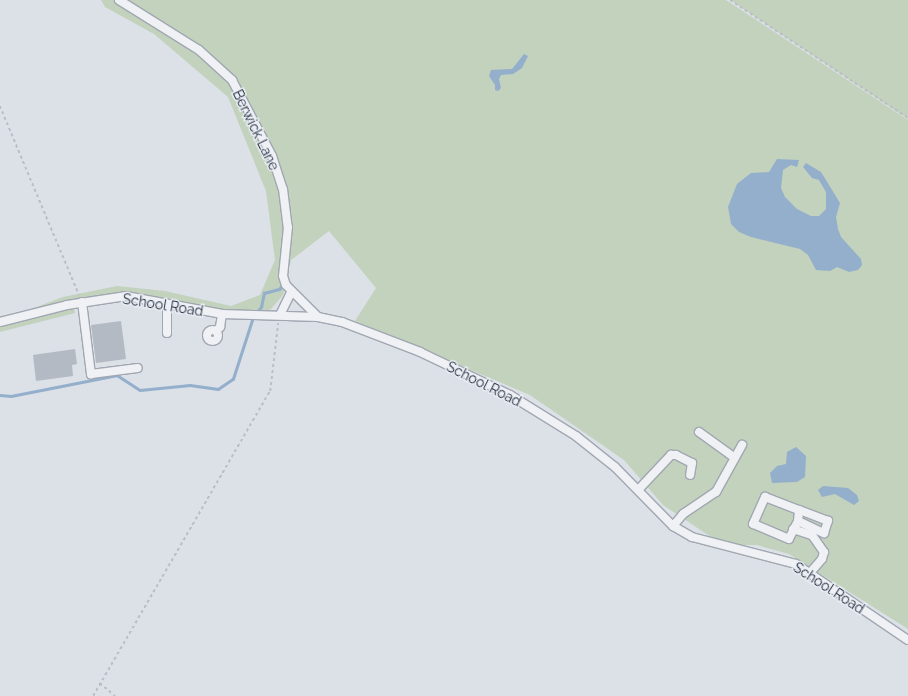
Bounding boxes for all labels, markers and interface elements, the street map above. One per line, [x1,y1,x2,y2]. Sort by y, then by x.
street label: Berwick Lane [229,87,283,173]
street label: School Road [121,290,205,320]
street label: School Road [444,358,524,410]
street label: School Road [790,559,868,617]

